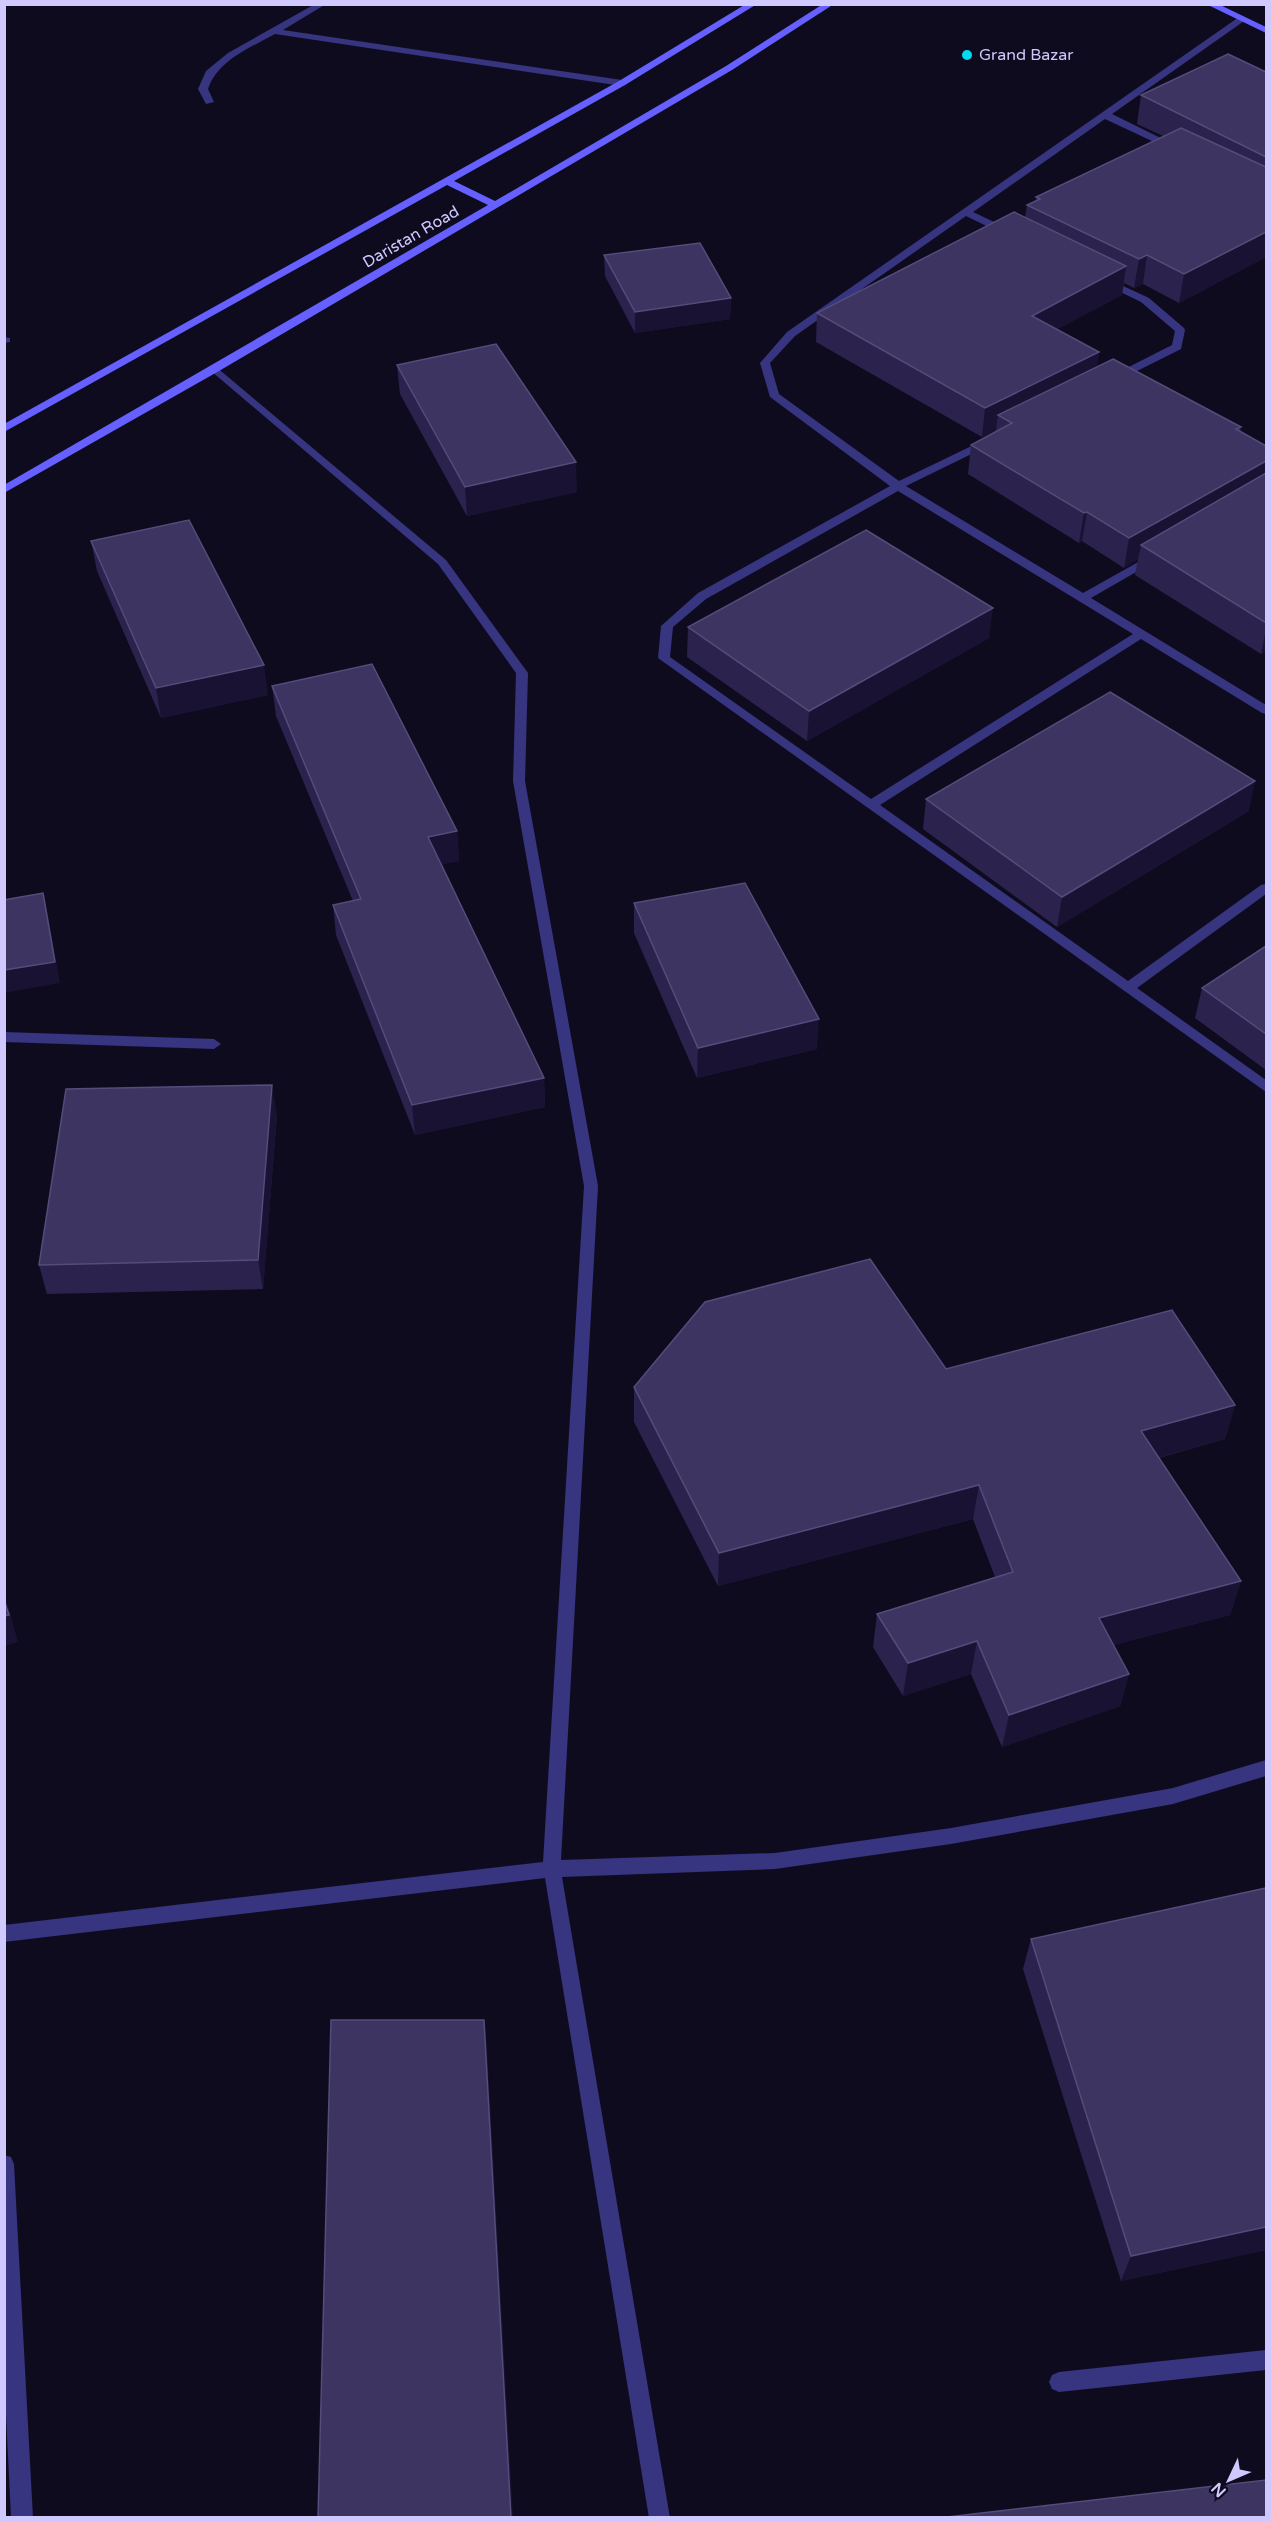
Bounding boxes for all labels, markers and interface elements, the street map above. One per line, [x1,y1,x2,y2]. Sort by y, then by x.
place label: Grand Bazar [979,45,1074,65]
marker: Grand Bazar [960,48,974,62]
street label: Daristan Road [359,201,463,273]
north arrow [1199,2450,1259,2510]
text: N [1207,2478,1231,2501]

